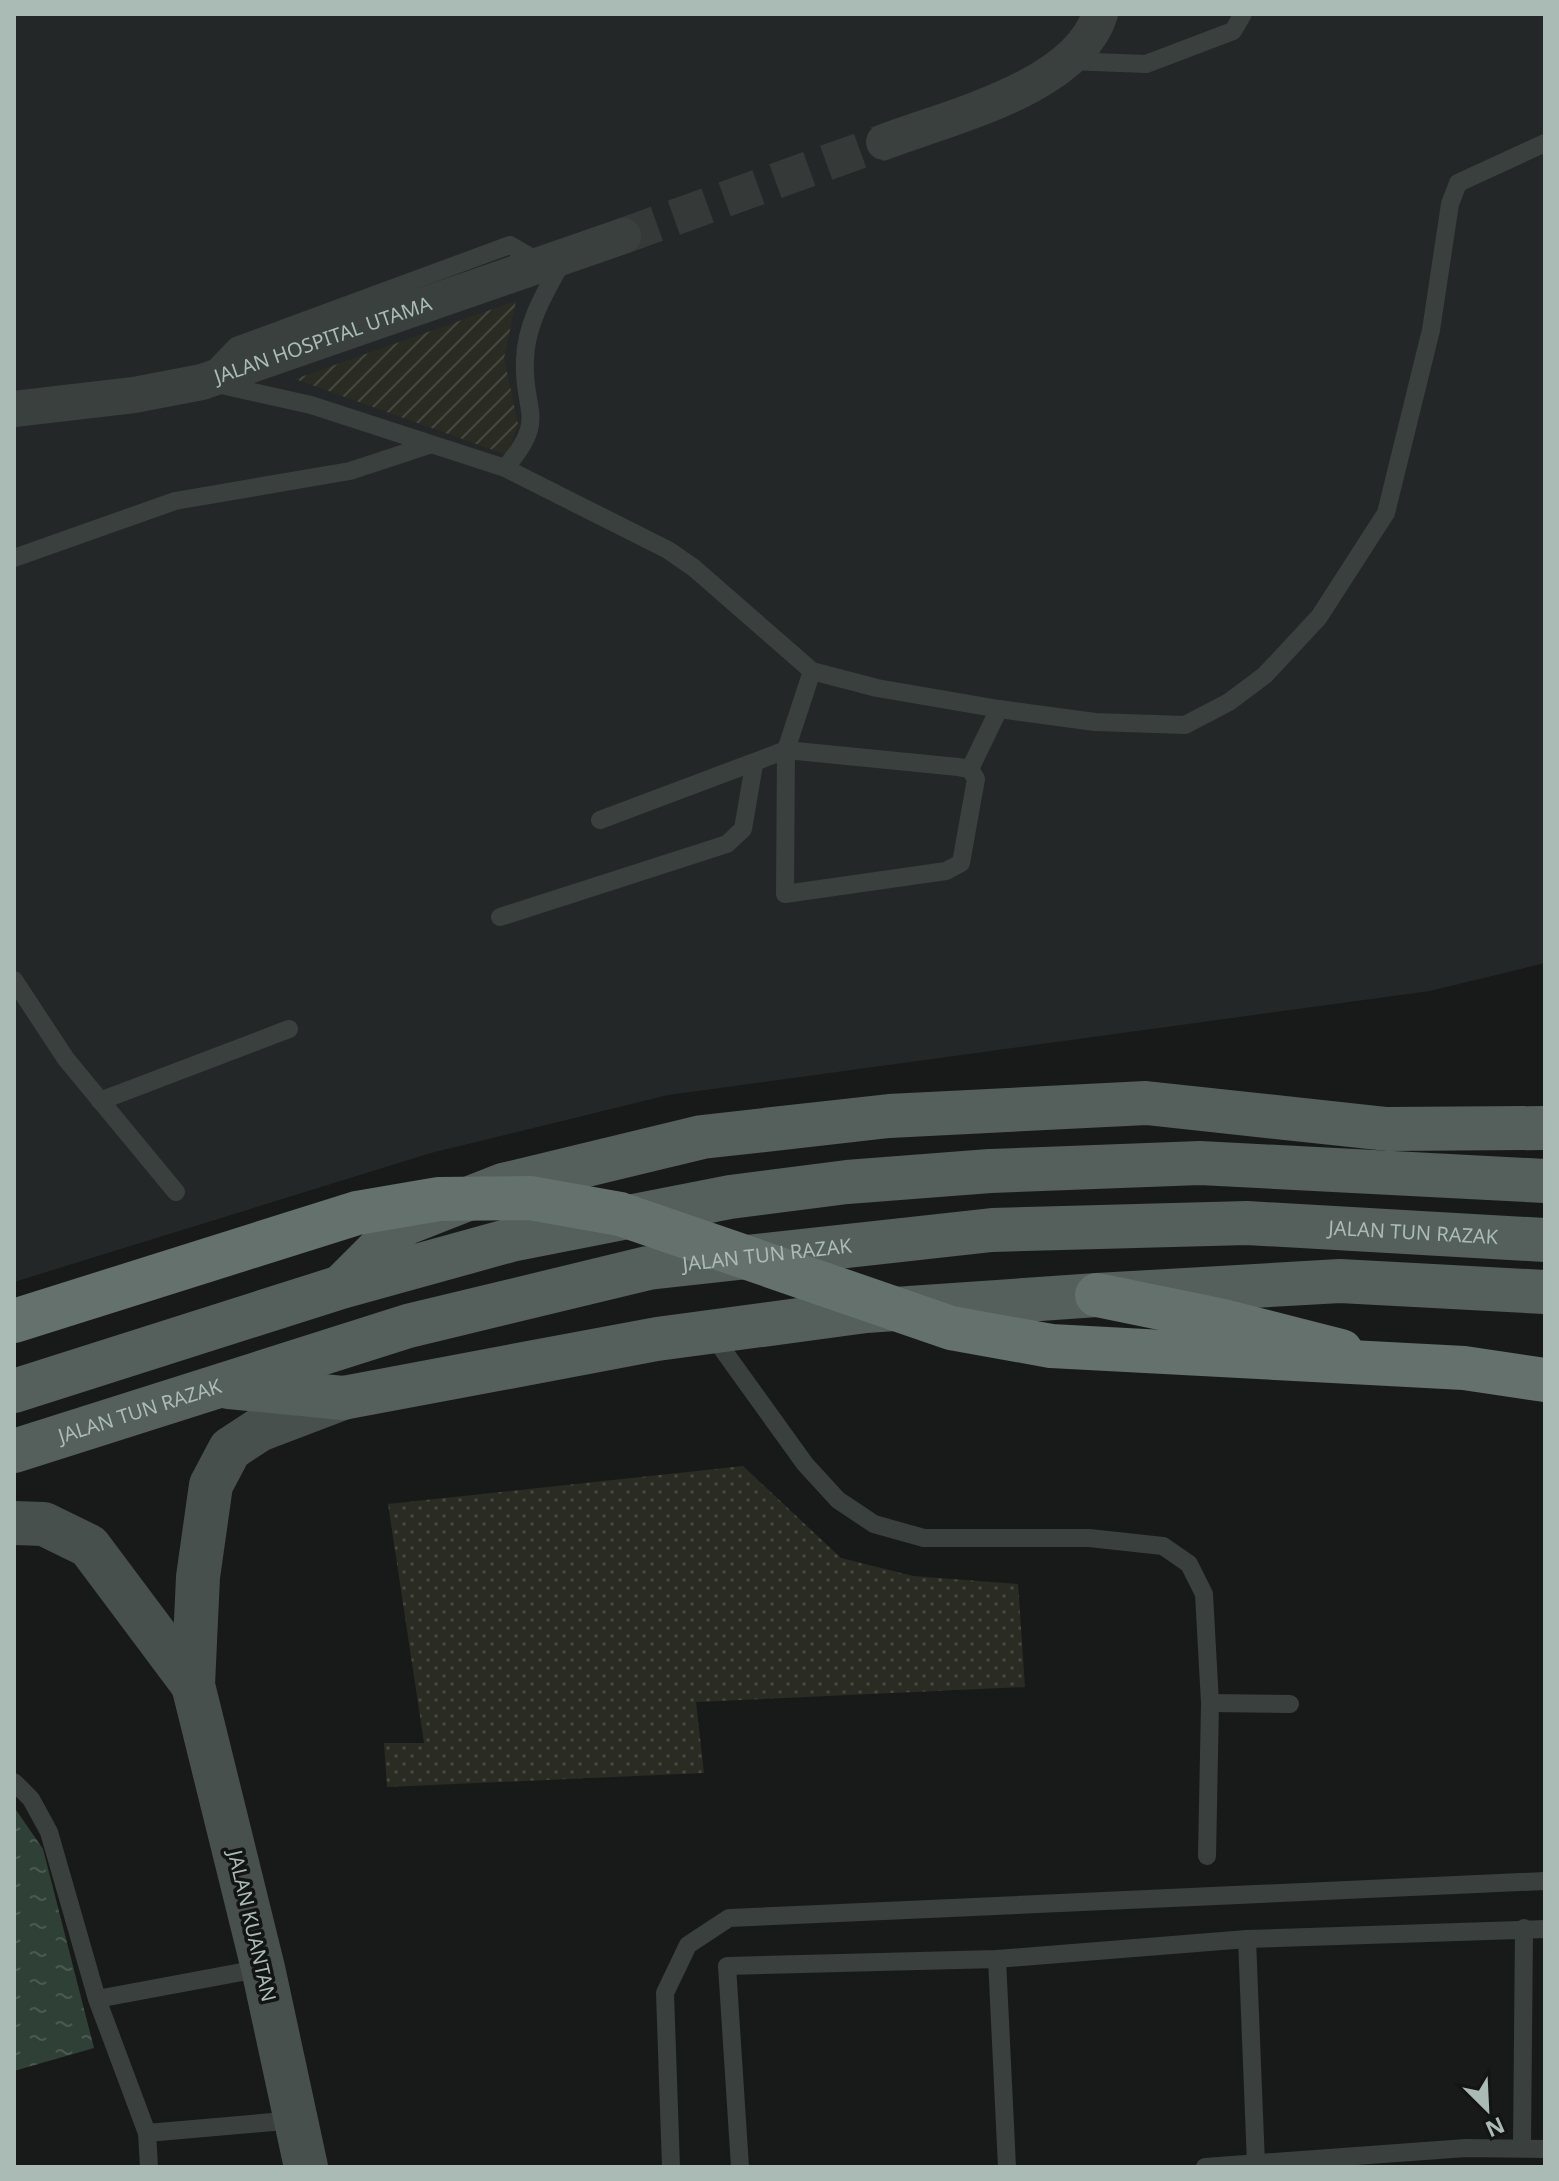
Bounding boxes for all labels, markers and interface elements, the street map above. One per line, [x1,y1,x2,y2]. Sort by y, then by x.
street label: JALAN HOSPITAL UTAMA [208,289,435,390]
street label: JALAN TUN RAZAK [1326,1214,1500,1250]
street label: JALAN TUN RAZAK [679,1232,854,1277]
street label: JALAN TUN RAZAK [53,1372,225,1450]
street label: JALAN KUANTAN [222,1846,283,2004]
north arrow [1447,2069,1527,2149]
text: N [1481,2111,1510,2146]

